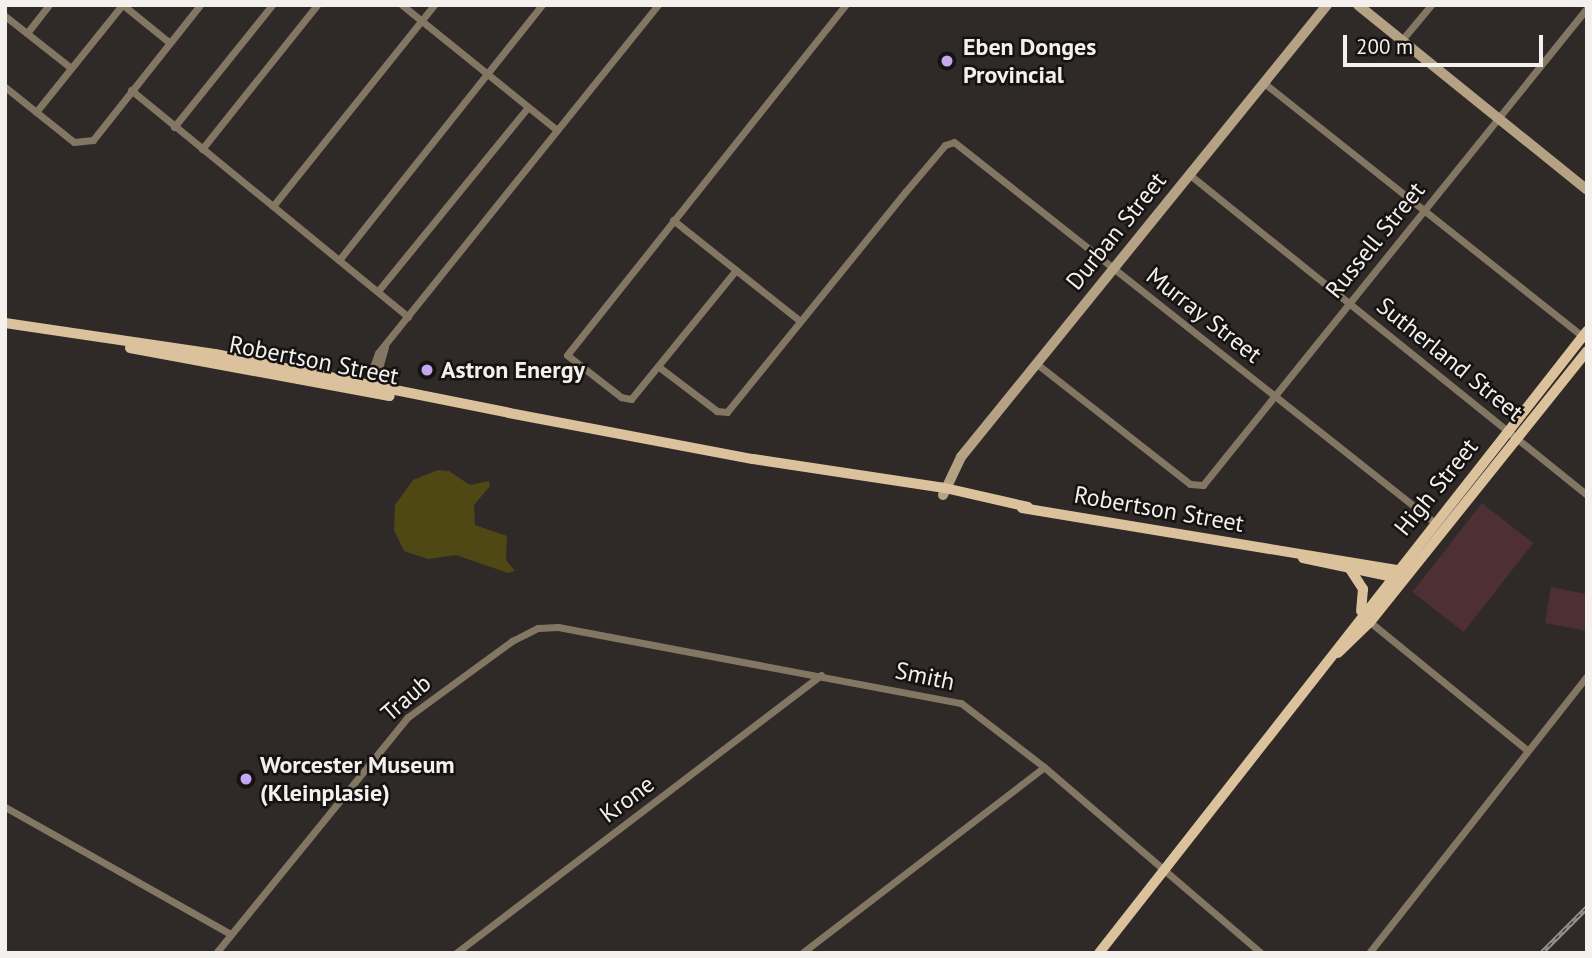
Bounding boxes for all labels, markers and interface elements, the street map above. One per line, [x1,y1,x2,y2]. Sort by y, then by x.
scale bar [1347,21,1546,65]
place label: Eben Donges Provincial [963,33,1096,89]
text: 200 m [1356,33,1413,60]
marker: Eben Donges Provincial [937,51,957,71]
street label: Durban Street [1060,167,1172,295]
street label: Russell Street [1319,176,1431,304]
street label: Murray Street [1140,261,1268,369]
street label: Sutherland Street [1371,291,1529,427]
street label: Robertson Street [227,329,401,391]
place label: Astron Energy [441,356,585,384]
marker: Astron Energy [419,362,435,378]
street label: High Street [1388,433,1484,541]
street label: Robertson Street [1072,480,1246,538]
street label: Smith [893,656,957,696]
street label: Traub [375,669,437,727]
place label: Worcester Museum (Kleinplasie) [260,751,455,807]
street label: Krone [594,769,660,829]
marker: Worcester Museum (Kleinplasie) [238,771,254,787]

